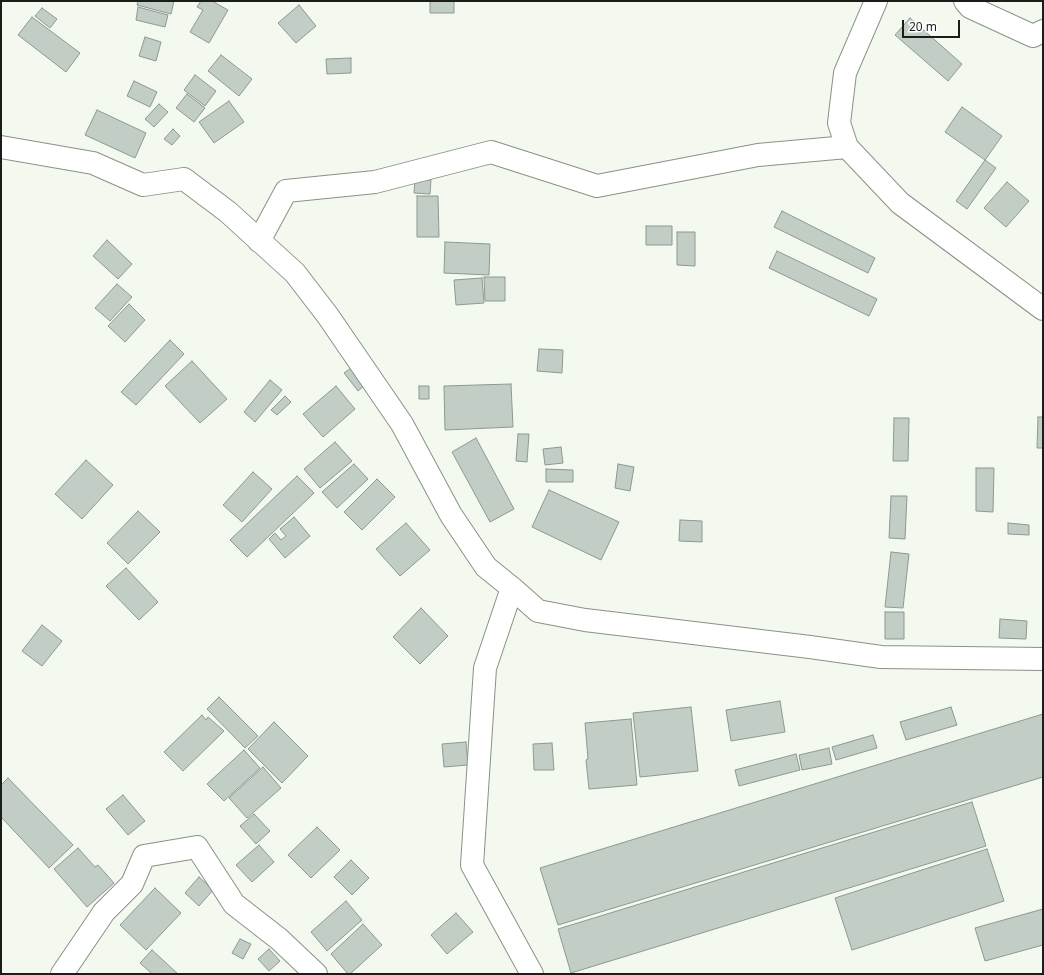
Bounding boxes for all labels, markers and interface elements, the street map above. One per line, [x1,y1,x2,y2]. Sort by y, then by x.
scale bar [904,12,962,38]
text: 20 m [909,18,937,35]

